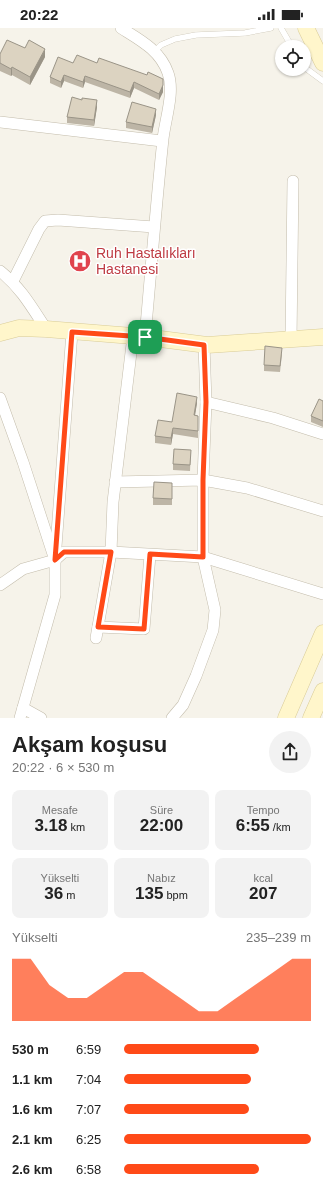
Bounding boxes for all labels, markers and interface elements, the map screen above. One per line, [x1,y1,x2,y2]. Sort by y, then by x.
text: 20:22 [20,6,58,23]
map controls [275,40,311,76]
button: locate [275,40,311,76]
place label: Ruh Hastalıkları Hastanesi [96,245,196,277]
hospital icon: Ruh Hastalıkları Hastanesi [67,248,93,274]
pin [128,320,162,354]
icon: arrive [134,326,156,348]
button: share [269,731,311,773]
text: Akşam koşusu [12,732,167,757]
text: 20:22 · 6 × 530 m [12,760,114,775]
text: Mesafe [42,804,78,816]
text: Süre [150,804,173,816]
text: Tempo [247,804,280,816]
text: 3.18 [34,816,68,835]
text: 22:00 [140,816,183,835]
text: 6:55 [236,816,270,835]
text: km [68,821,85,833]
text: /km [270,821,291,833]
text: Yükselti [41,872,79,884]
text: Nabız [147,872,176,884]
text: kcal [253,872,273,884]
text: 36 [44,884,63,903]
text: 135 [135,884,163,903]
text: 207 [249,884,277,903]
text: m [63,889,75,901]
text: bpm [163,889,188,901]
text: Yükselti [12,930,58,945]
text: 235–239 m [246,930,311,945]
text: 530 m [12,1042,49,1057]
text: 6:59 [76,1042,101,1057]
text: 1.1 km [12,1072,52,1087]
text: 7:04 [76,1072,101,1087]
text: 1.6 km [12,1102,52,1117]
text: 7:07 [76,1102,101,1117]
text: 2.1 km [12,1132,52,1147]
text: 6:25 [76,1132,101,1147]
text: 2.6 km [12,1162,52,1177]
text: 6:58 [76,1162,101,1177]

